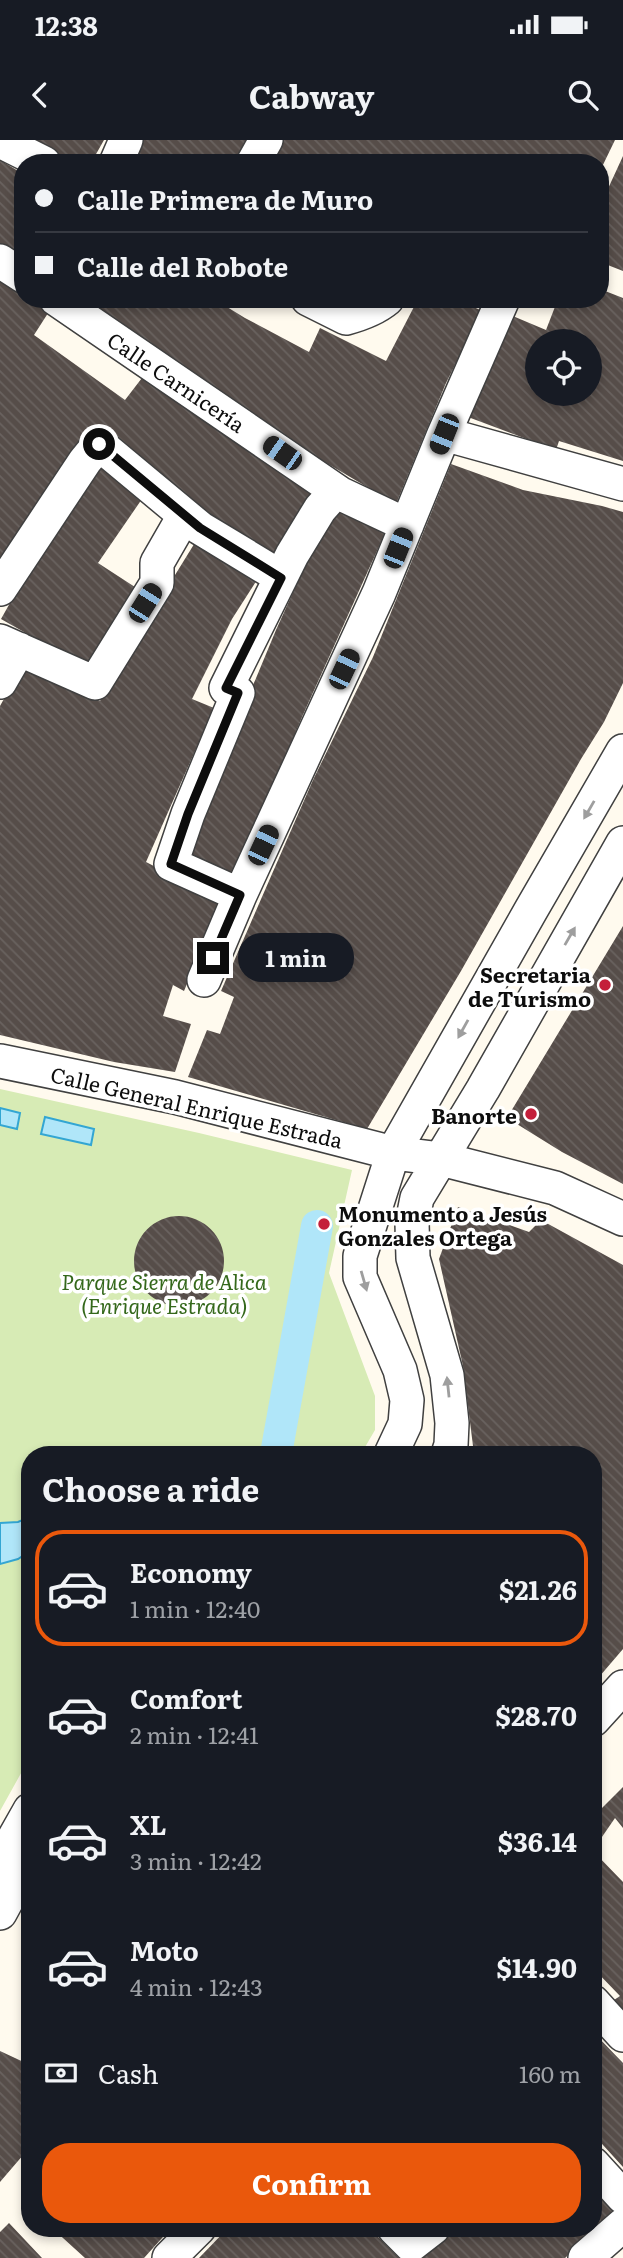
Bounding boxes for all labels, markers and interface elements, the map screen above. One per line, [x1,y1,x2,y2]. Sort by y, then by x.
text: 12:38 [35,5,98,44]
text: Cabway [249,71,374,119]
icon: back [21,76,59,114]
icon: search [564,76,602,114]
text: Calle Primera de Muro [77,179,373,218]
text: Calle del Robote [77,246,288,285]
street label: Calle Carnicería [102,323,253,439]
map controls [525,329,602,406]
button: locate [525,329,602,406]
car [427,411,462,457]
route start [83,428,115,460]
car [259,432,306,474]
car [381,525,416,571]
car [125,580,166,626]
car [326,646,363,692]
one-way arrow [582,801,595,820]
car [245,822,282,868]
one-way arrow [564,927,576,946]
callout: 1 min [238,934,353,982]
text: 1 min [265,940,327,974]
route end [197,942,229,974]
place label: Secretaria de Turismo [468,958,592,1013]
marker: Secretaria de Turismo [597,977,613,993]
one-way arrow [457,1019,469,1039]
street label: Calle General Enrique Estrada [48,1057,347,1155]
place label: Banorte [431,1099,517,1130]
marker: Banorte [523,1106,539,1122]
place label: Monumento a Jesús Gonzales Ortega [338,1197,547,1252]
marker: Monumento a Jesús Gonzales Ortega [316,1216,332,1232]
park label: Parque Sierra de Alica (Enrique Estrada) [61,1265,267,1320]
one-way arrow [359,1271,369,1292]
one-way arrow [442,1376,453,1398]
text: Choose a ride [42,1464,259,1512]
text: Economy [130,1552,252,1591]
icon: car [46,1557,109,1620]
text: $21.26 [499,1569,577,1608]
text: 1 min · 12:40 [130,1591,260,1625]
text: Comfort [130,1678,242,1717]
icon: car [46,1683,109,1746]
text: $28.70 [496,1695,577,1734]
text: 2 min · 12:41 [130,1717,259,1751]
text: XL [130,1804,167,1843]
icon: car [46,1809,109,1872]
text: $36.14 [498,1821,577,1860]
text: 3 min · 12:42 [130,1843,262,1877]
text: Moto [130,1930,199,1969]
icon: car [46,1935,109,1998]
text: $14.90 [497,1947,577,1986]
text: 4 min · 12:43 [130,1969,263,2003]
text: Cash [98,2053,159,2092]
icon: cash [42,2054,80,2092]
text: 160 m [519,2056,581,2090]
button: Confirm [42,2143,581,2223]

